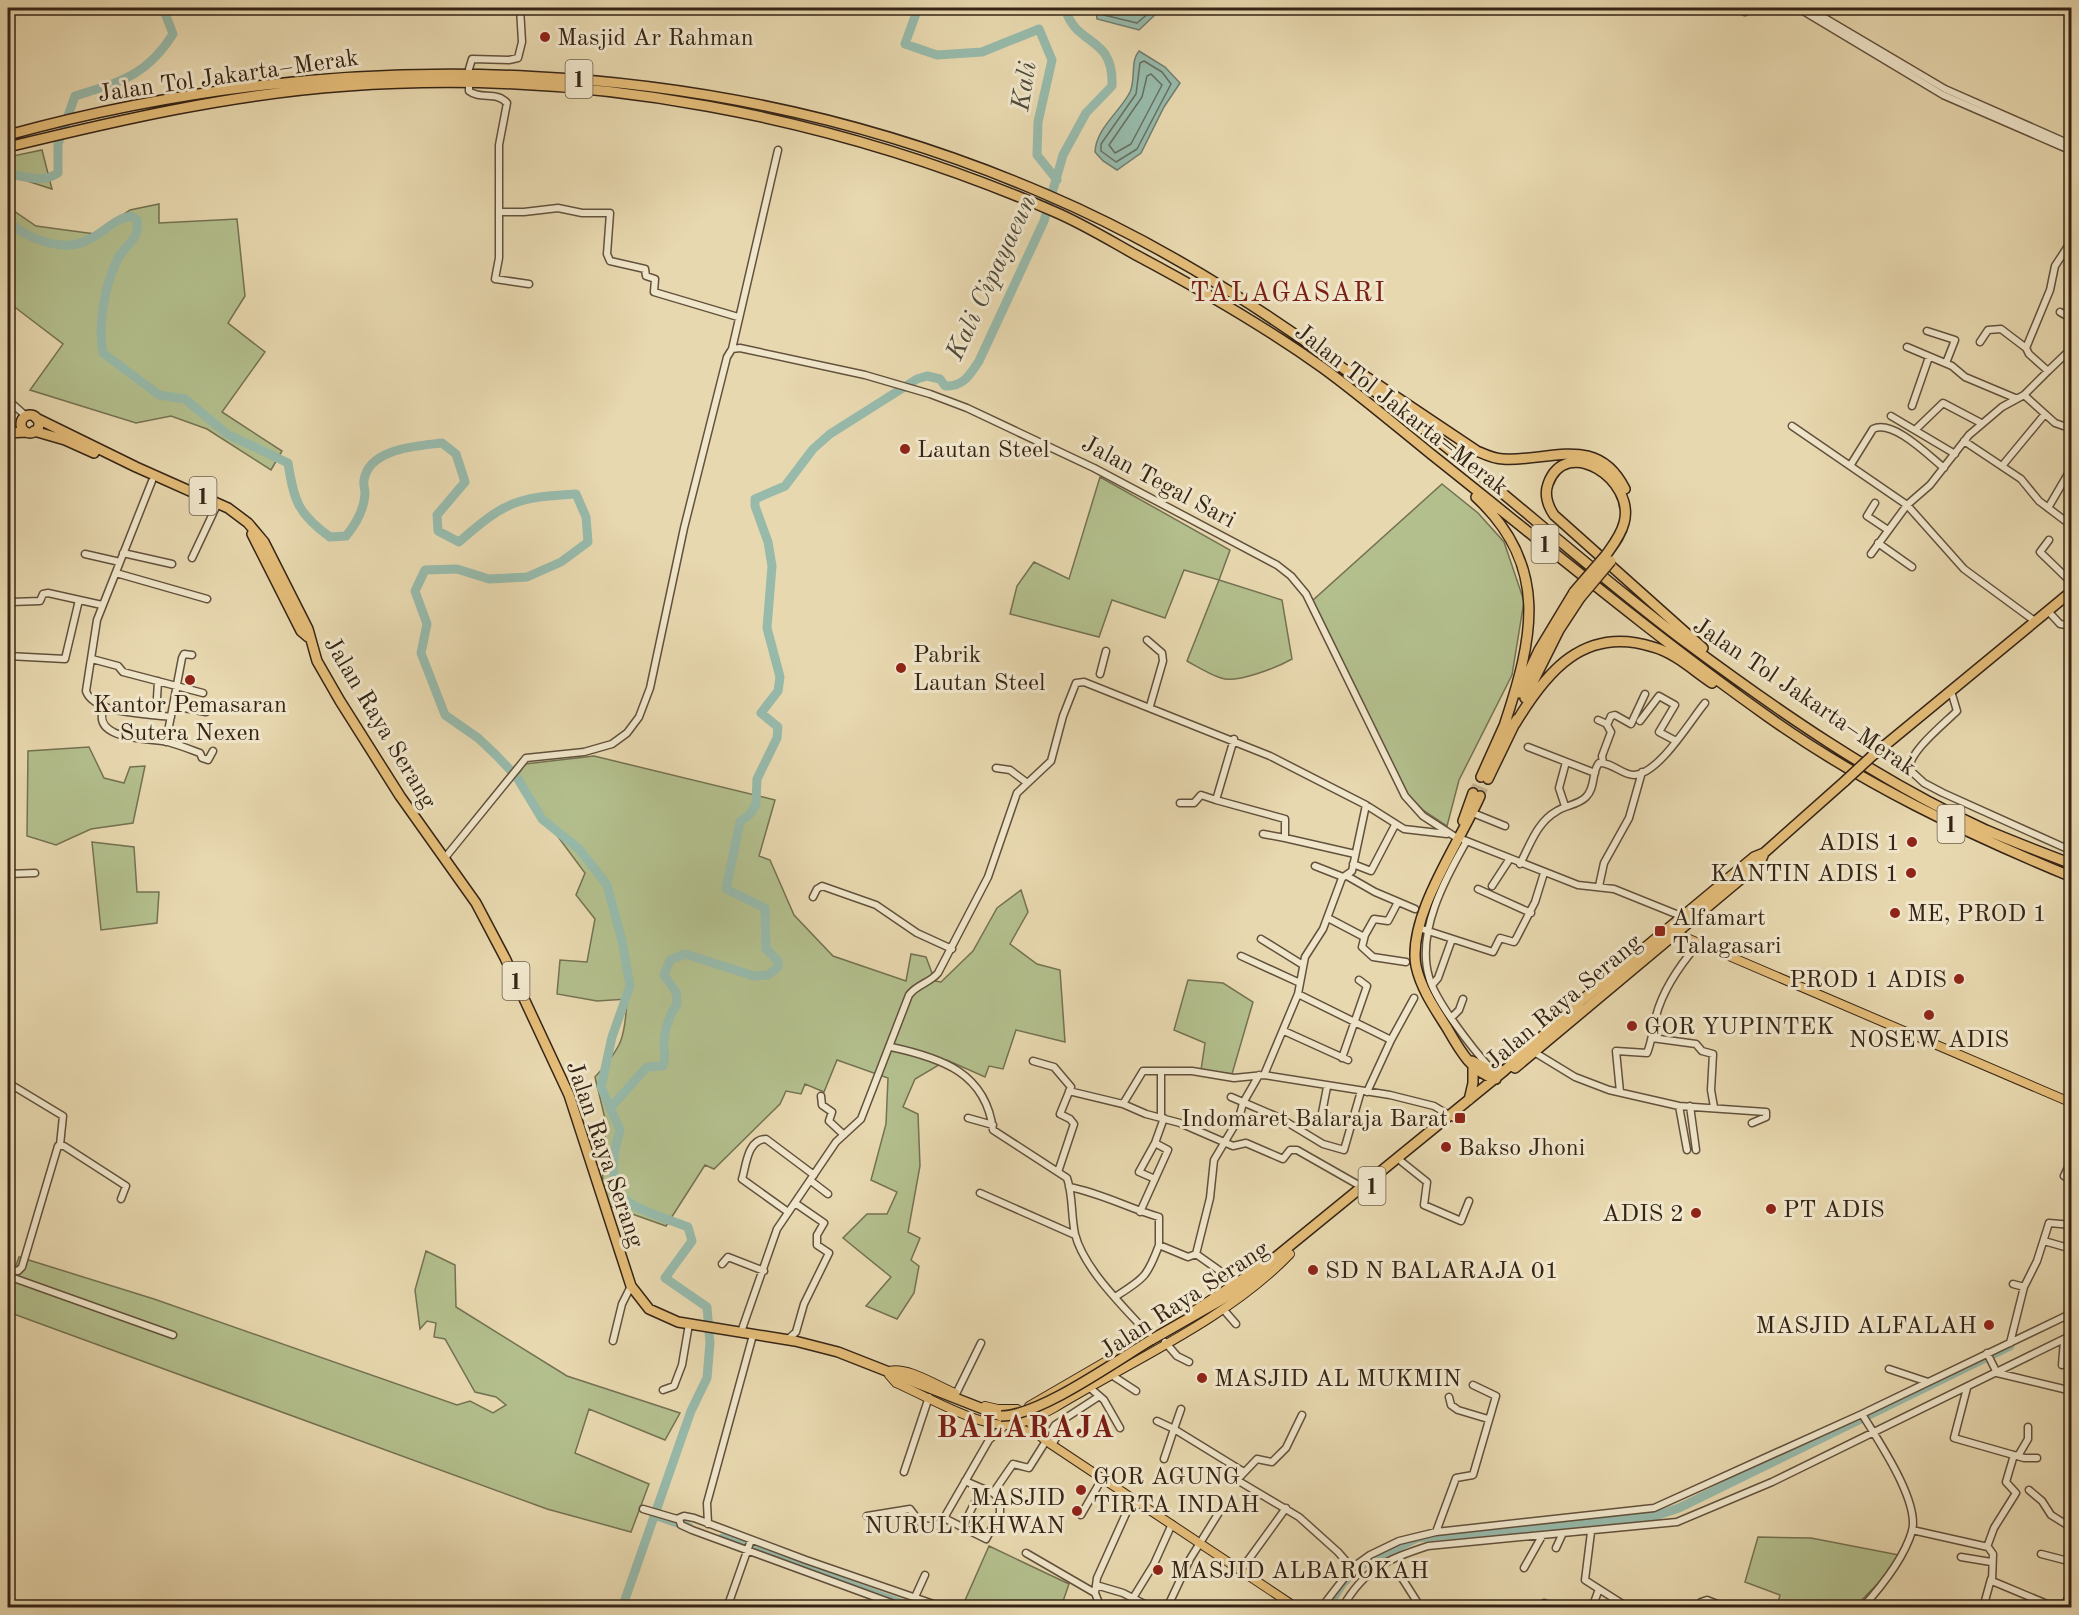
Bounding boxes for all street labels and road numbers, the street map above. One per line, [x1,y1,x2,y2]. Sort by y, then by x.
street label: Jalan Tol Jakarta–Merak [96,47,360,107]
road number: 1 [566,60,592,98]
street label: Jalan Tol Jakarta–Merak [1290,320,1512,501]
street label: Jalan Tegal Sari [1077,432,1239,533]
road number: 1 [190,477,216,515]
road number: 1 [1532,525,1558,563]
street label: Jalan Tol Jakarta–Merak [1688,614,1920,781]
street label: Jalan Raya Serang [319,633,440,813]
road number: 1 [1938,805,1964,843]
street label: Jalan Raya Serang [1482,930,1647,1075]
road number: 1 [502,962,530,1000]
street label: Jalan Raya Serang [561,1058,647,1251]
road number: 1 [1358,1167,1386,1205]
street label: Jalan Raya Serang [1097,1237,1274,1364]

